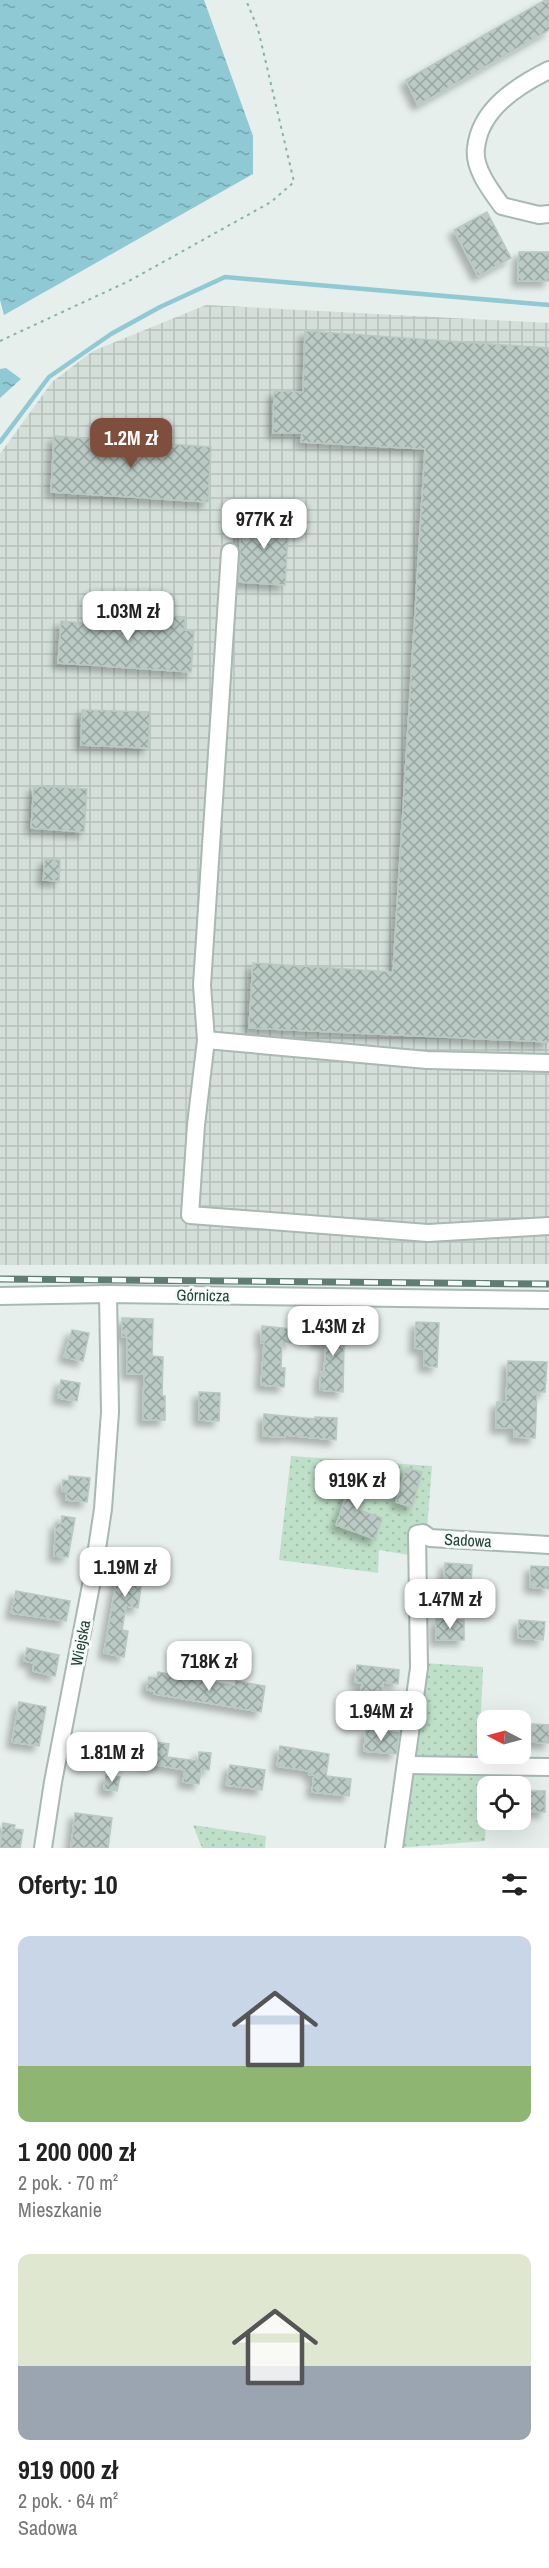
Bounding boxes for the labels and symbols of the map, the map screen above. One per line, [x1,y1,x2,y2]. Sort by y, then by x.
pin: 1.2M zł [76,418,186,469]
pin: 977K zł [209,499,319,550]
pin: 1.03M zł [66,591,190,642]
street label: Górnicza [176,1284,231,1306]
pin: 1.43M zł [271,1306,395,1357]
pin: 919K zł [302,1460,412,1511]
street label: Sadowa [444,1528,493,1552]
pin: 1.19M zł [63,1547,187,1598]
pin: 1.47M zł [388,1579,512,1630]
street label: Wiejska [65,1617,95,1668]
pin: 718K zł [154,1641,264,1692]
pin: 1.94M zł [319,1691,443,1742]
north arrow [477,1710,531,1764]
pin: 1.81M zł [50,1732,174,1783]

